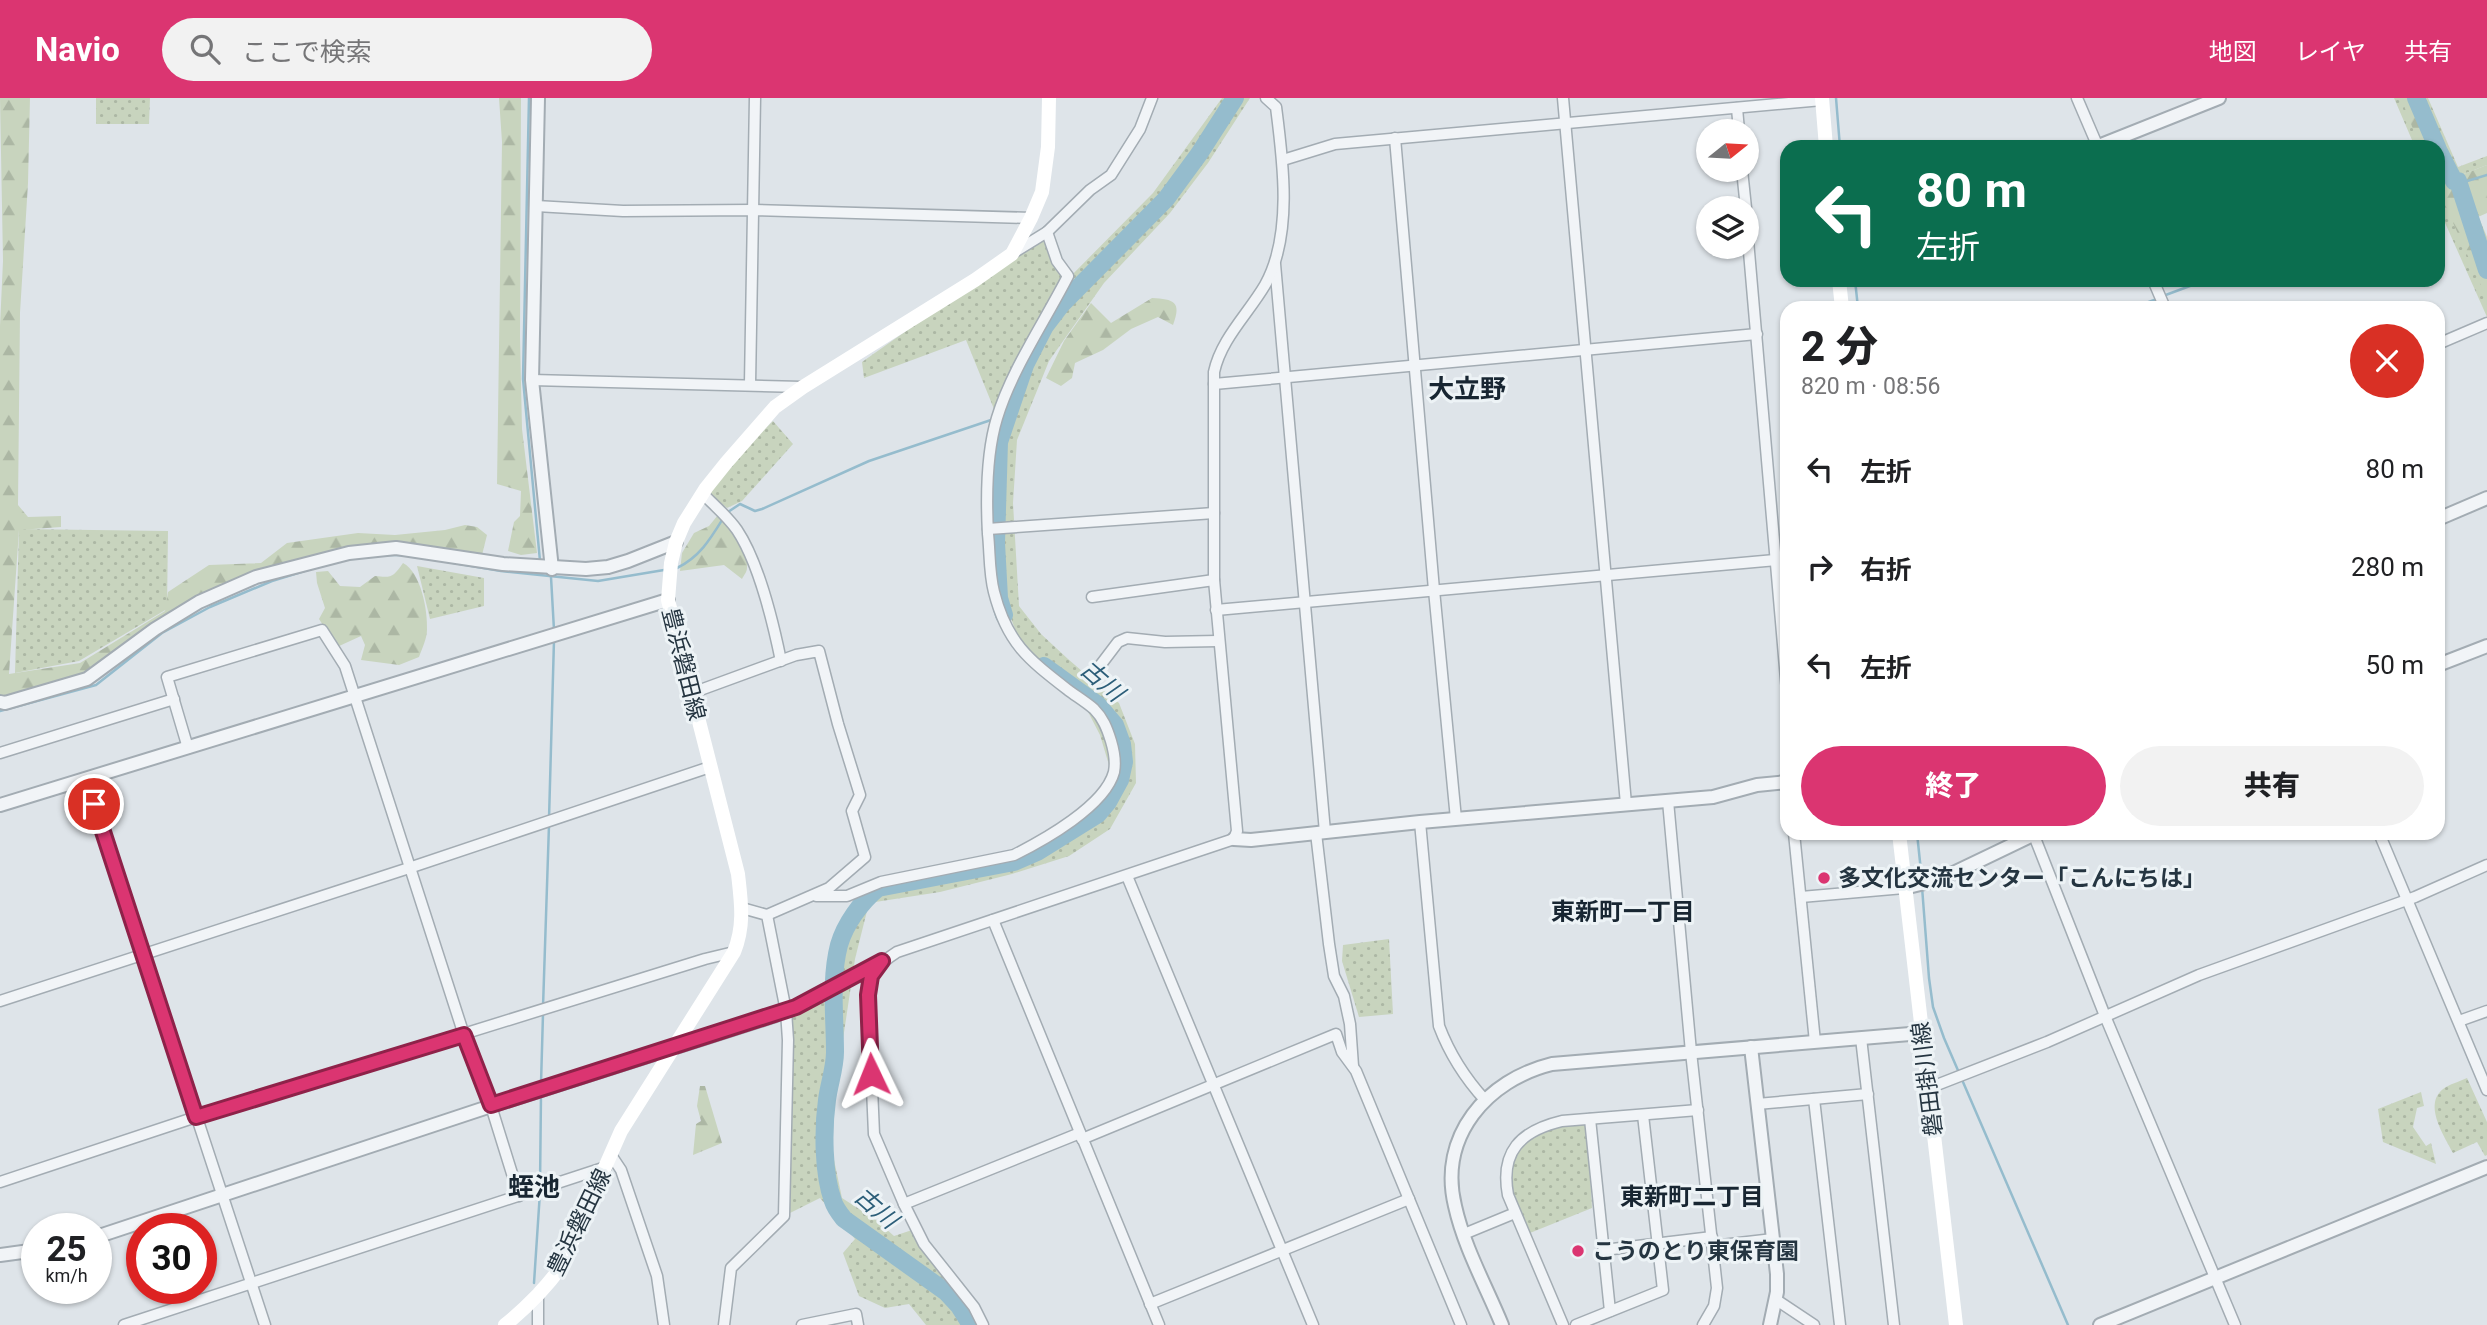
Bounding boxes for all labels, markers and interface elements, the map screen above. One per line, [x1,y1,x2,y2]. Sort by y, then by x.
search box [162,18,652,81]
text: Navio [35,30,120,69]
icon: search [186,30,224,68]
text: ここで検索 [242,37,372,67]
text: 地図 [2209,38,2257,66]
text: レイヤ [2295,38,2366,66]
text: 共有 [2404,38,2452,66]
north arrow [1696,119,1759,182]
map controls [1696,119,1759,259]
text: 80 m [1916,162,2027,219]
icon: left [1801,168,1892,259]
button: layers [1696,196,1759,259]
text: 左折 [1916,228,1980,266]
text: 2 分 [1801,322,1878,371]
button: close [2350,324,2424,398]
text: 820 m · 08:56 [1801,373,1940,400]
district label: 大立野 [1428,374,1506,404]
icon: left [1801,450,1839,488]
text: 80 m [2366,454,2424,484]
text: 左折 [1860,457,1912,487]
icon: right [1801,548,1839,586]
text: 280 m [2351,552,2424,582]
text: 右折 [1860,555,1912,585]
street label: 豊浜磐田線 [657,605,711,723]
icon: left [1801,646,1839,684]
text: 50 m [2366,650,2424,680]
text: 左折 [1860,653,1912,683]
water label: 古川 [1075,655,1132,709]
button: 終了 [1801,746,2106,826]
button: 共有 [2120,746,2424,826]
pin [64,774,124,834]
icon: arrive [75,785,113,823]
place label: 多文化交流センター「こんにちは」 [1838,865,2206,892]
marker: 多文化交流センター「こんにちは」 [1816,870,1832,886]
district label: 東新町一丁目 [1551,898,1695,926]
street label: 磐田掛川線 [1907,1020,1948,1138]
position arrow [834,1037,908,1111]
street label: 豊浜磐田線 [542,1165,617,1280]
district label: 蛭池 [508,1172,560,1202]
water label: 古川 [849,1182,906,1236]
district label: 東新町二丁目 [1620,1183,1764,1211]
speed limit sign: 30 [126,1213,217,1304]
text: 25 [46,1229,87,1270]
place label: こうのとり東保育園 [1592,1238,1799,1265]
marker: こうのとり東保育園 [1570,1243,1586,1259]
text: km/h [45,1265,88,1286]

